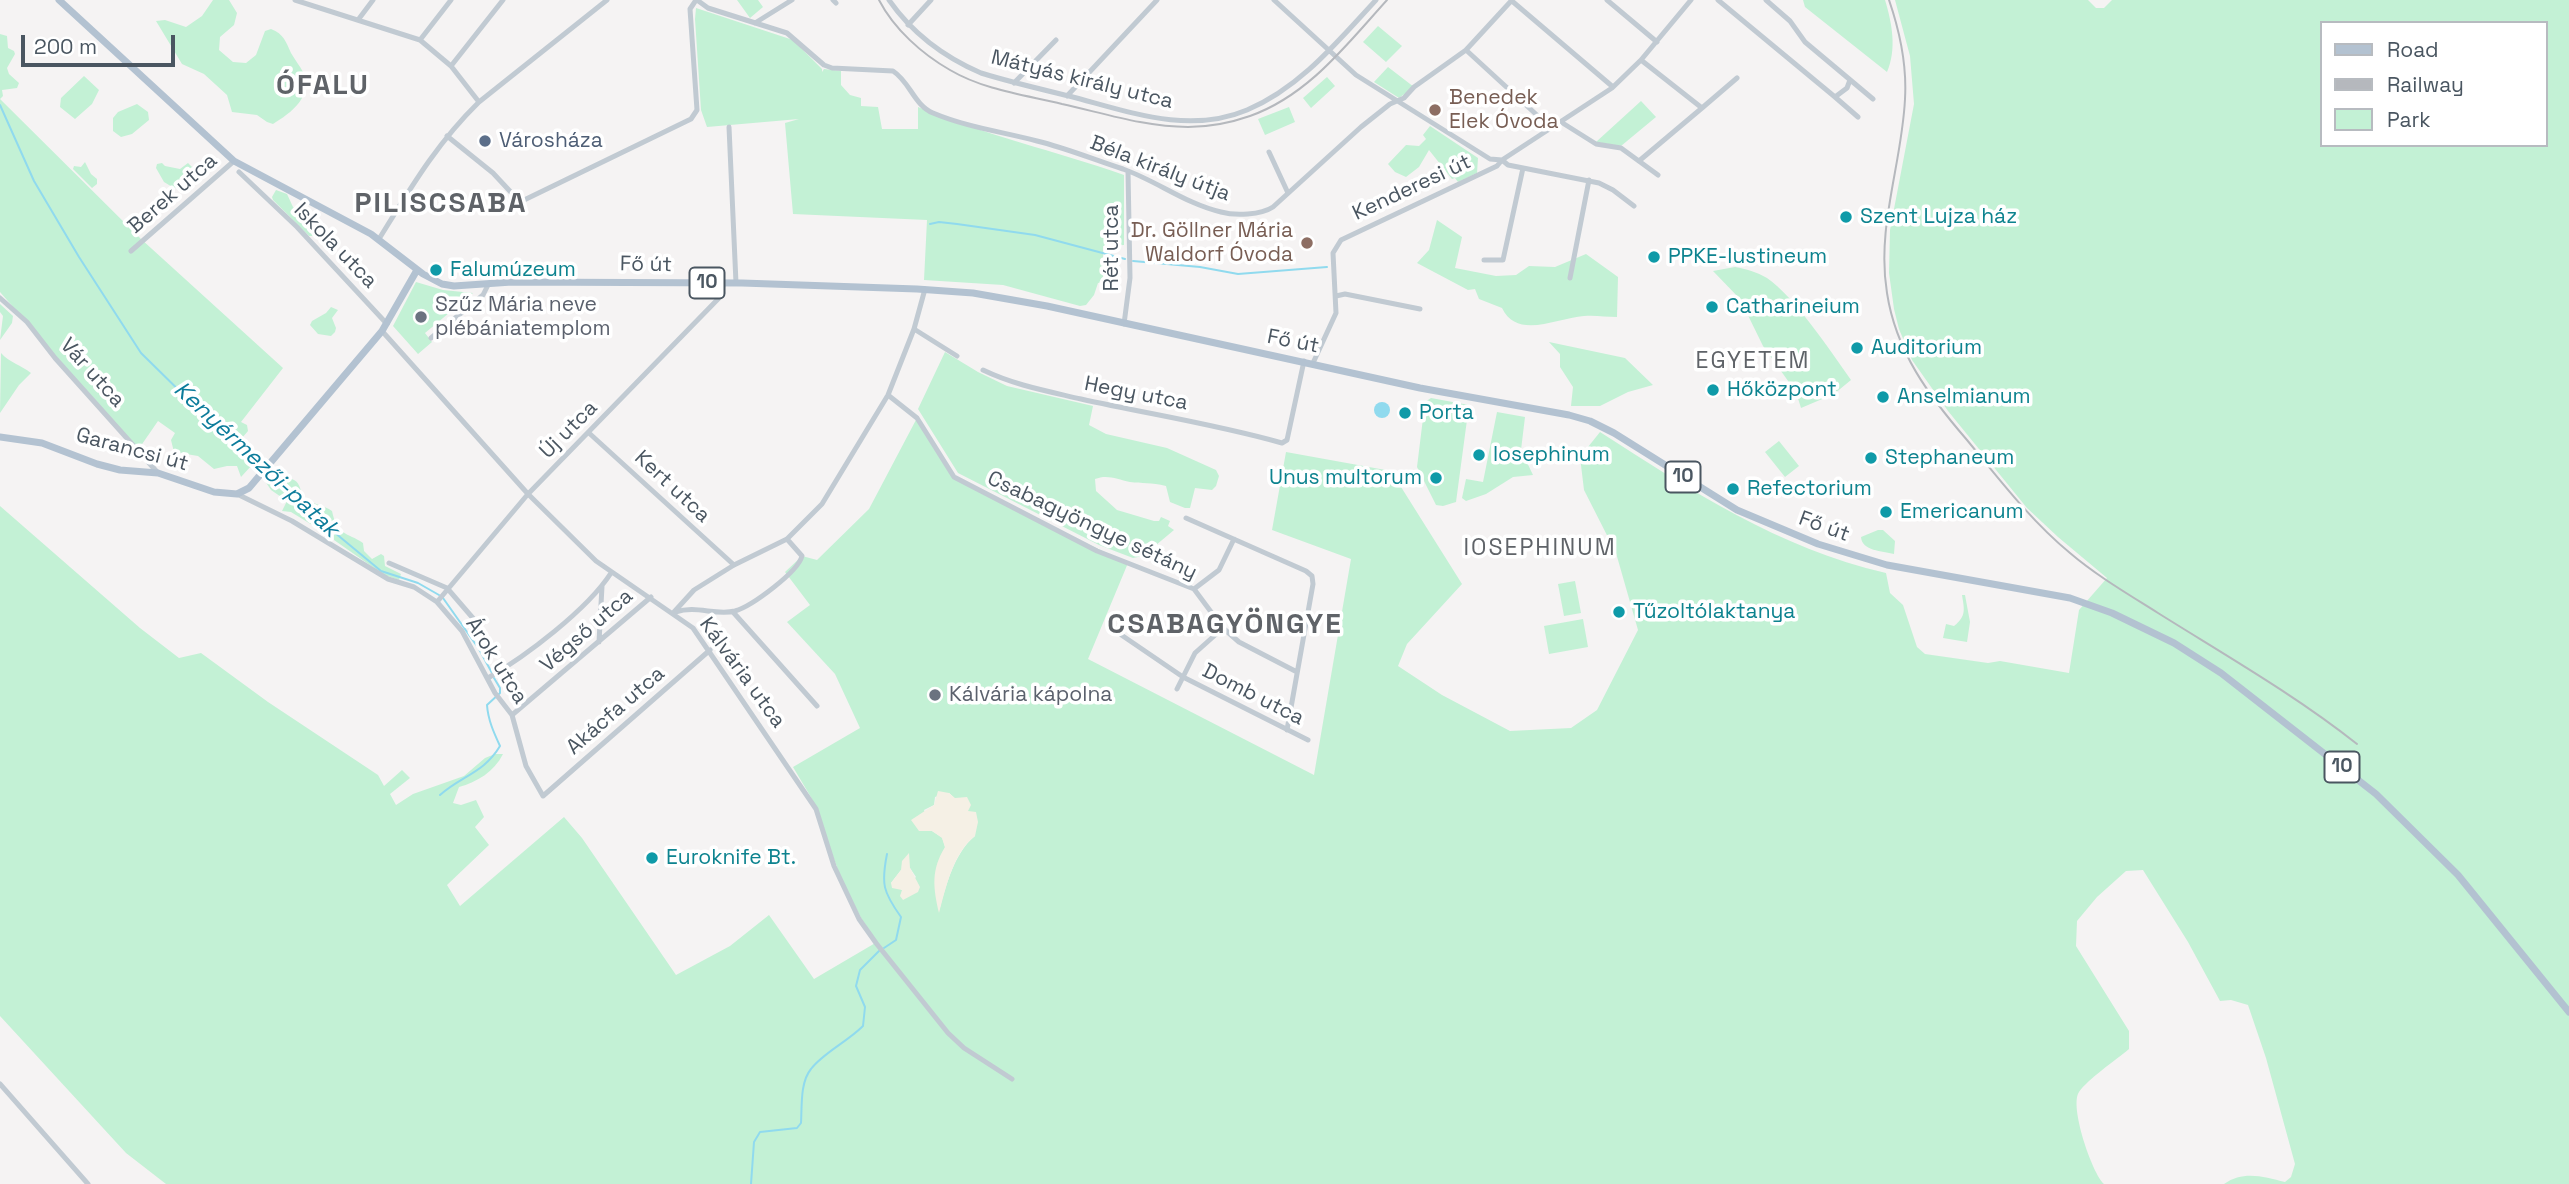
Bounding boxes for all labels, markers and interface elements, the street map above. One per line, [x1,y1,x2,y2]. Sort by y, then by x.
scale bar [24,21,178,65]
legend [2320,21,2548,147]
text: 200 m [34,33,97,60]
text: Road [2387,36,2439,63]
street label: Mátyás király utca [988,45,1176,115]
district label: ÓFALU [277,69,369,103]
text: Railway [2387,71,2464,98]
place label: Benedek Elek Óvoda [1449,85,1559,135]
marker: Benedek Elek Óvoda [1427,102,1443,118]
text: Park [2387,106,2431,133]
place label: Városháza [499,128,603,154]
street label: Béla király útja [1086,131,1234,207]
marker: Városháza [477,133,493,149]
street label: Berek utca [123,148,223,240]
street label: Kenderesi út [1349,150,1475,226]
district label: PILISCSABA [356,187,526,221]
street label: Iskola utca [288,198,382,294]
street label: Rét utca [1099,204,1125,292]
place label: Szent Lujza ház [1860,204,2017,230]
marker: Szent Lujza ház [1838,209,1854,225]
place label: Dr. Göllner Mária Waldorf Óvoda [1131,218,1293,268]
marker: Dr. Göllner Mária Waldorf Óvoda [1299,235,1315,251]
place label: PPKE-Iustineum [1668,244,1827,270]
marker: PPKE-Iustineum [1646,249,1662,265]
street label: Fő út [620,252,672,278]
place label: Falumúzeum [450,257,576,283]
marker: Falumúzeum [428,262,444,278]
road number: 10 [690,268,724,298]
place label: Szűz Mária neve plébániatemplom [435,292,611,342]
place label: Catharineium [1726,294,1860,320]
marker: Catharineium [1704,299,1720,315]
marker: Szűz Mária neve plébániatemplom [413,309,429,325]
street label: Fő út [1265,325,1321,359]
street label: Vár utca [54,333,130,413]
place label: Auditorium [1871,335,1982,361]
marker: Auditorium [1849,340,1865,356]
district label: EGYETEM [1696,348,1810,376]
street label: Hegy utca [1082,372,1190,416]
water label: Kenyérmezői-patak [168,376,344,544]
place label: Hőközpont [1727,377,1837,403]
marker: Hőközpont [1705,382,1721,398]
place label: Anselmianum [1897,384,2031,410]
marker: Anselmianum [1875,389,1891,405]
street label: Új utca [535,396,603,464]
place label: Porta [1419,400,1474,426]
marker: Porta [1397,405,1413,421]
street label: Garancsi út [73,423,191,477]
place label: Iosephinum [1493,442,1610,468]
place label: Stephaneum [1885,445,2014,471]
street label: Kert utca [629,446,715,528]
marker: Iosephinum [1471,447,1487,463]
marker: Stephaneum [1863,450,1879,466]
road number: 10 [1666,462,1700,492]
place label: Unus multorum [1269,465,1422,491]
street label: Csabagyöngye sétány [983,466,1201,586]
marker: Unus multorum [1428,470,1444,486]
place label: Refectorium [1747,476,1872,502]
marker: Refectorium [1725,481,1741,497]
place label: Emericanum [1900,499,2024,525]
marker: Emericanum [1878,504,1894,520]
street label: Fő út [1795,506,1853,548]
district label: IOSEPHINUM [1465,535,1615,563]
street label: Végső utca [536,584,638,678]
place label: Tűzoltólaktanya [1633,599,1795,625]
marker: Tűzoltólaktanya [1611,604,1627,620]
district label: CSABAGYÖNGYE [1109,608,1341,642]
street label: Árok utca [460,613,532,709]
street label: Kálvária utca [693,613,791,733]
street label: Domb utca [1198,659,1308,731]
street label: Akácfa utca [562,662,670,760]
place label: Kálvária kápolna [949,682,1112,708]
marker: Kálvária kápolna [927,687,943,703]
road number: 10 [2324,752,2360,782]
place label: Euroknife Bt. [666,845,796,871]
marker: Euroknife Bt. [644,850,660,866]

